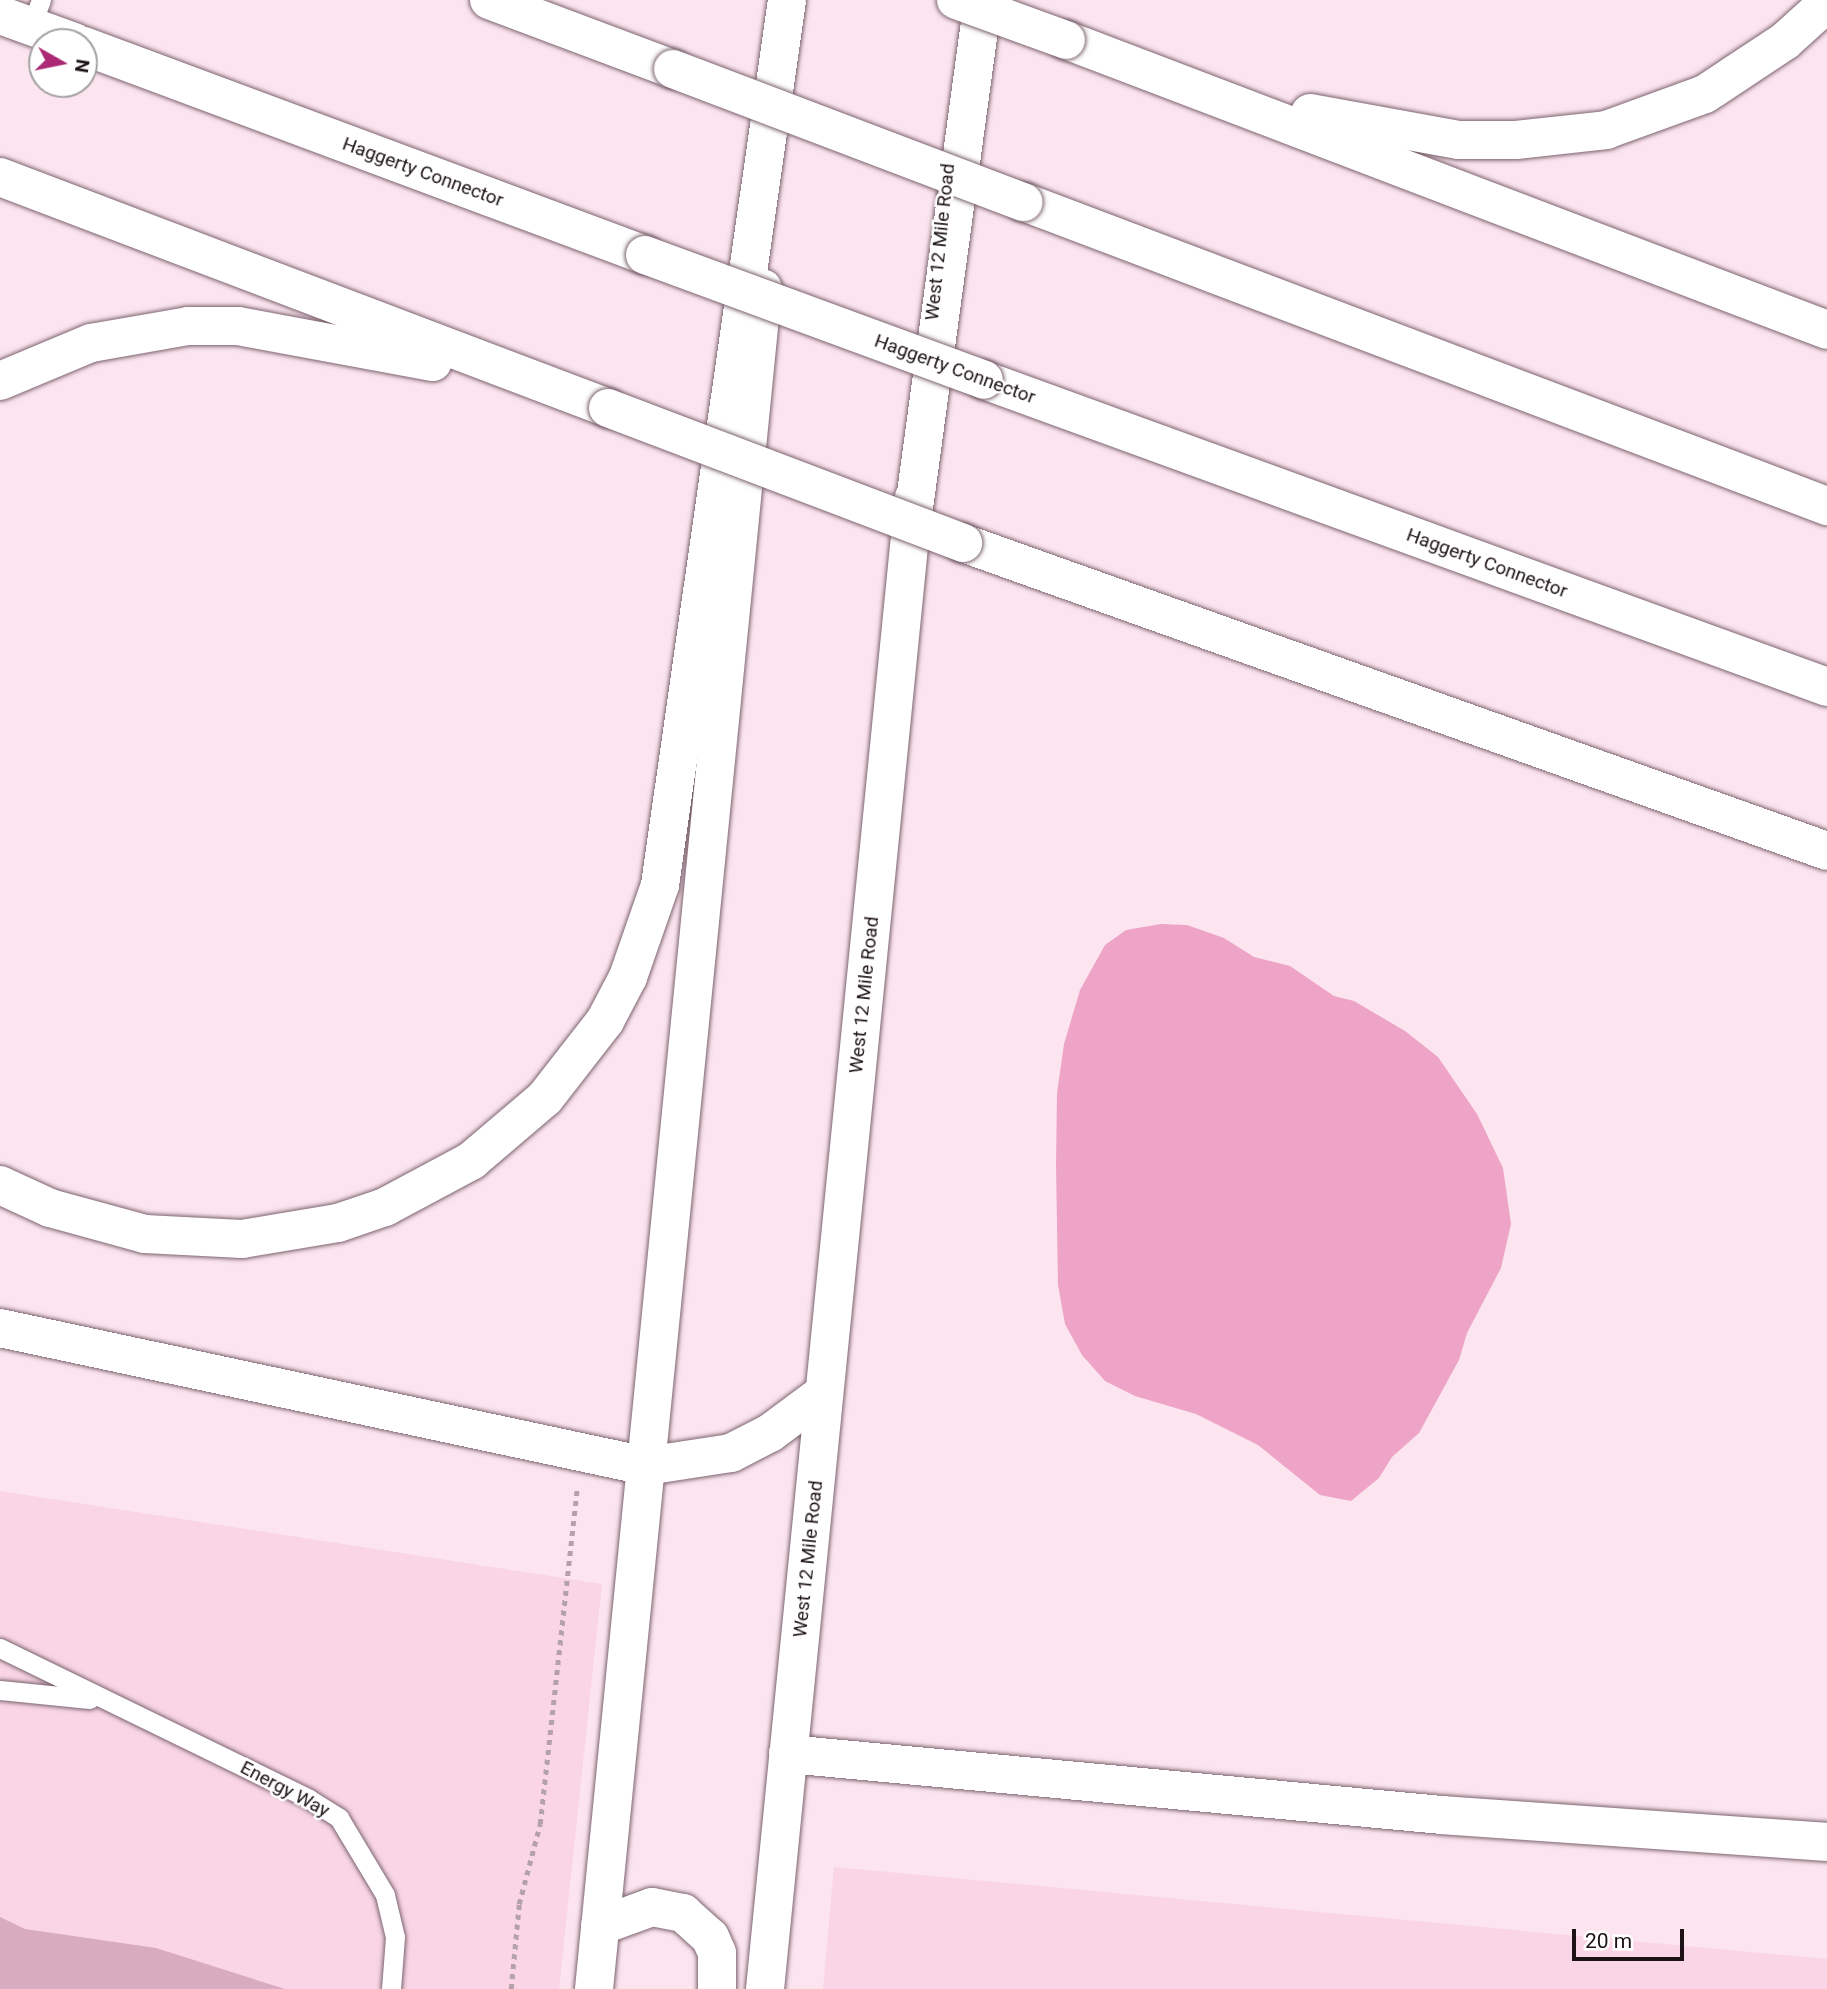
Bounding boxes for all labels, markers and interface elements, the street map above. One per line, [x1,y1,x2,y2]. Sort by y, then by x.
north arrow [28,28,98,98]
text: N [70,58,95,74]
street label: Haggerty Connector [339,132,507,212]
street label: West 12 Mile Road [920,162,960,322]
street label: Haggerty Connector [871,329,1039,409]
street label: Haggerty Connector [1403,523,1571,603]
street label: West 12 Mile Road [844,915,884,1075]
street label: West 12 Mile Road [788,1479,828,1639]
street label: Energy Way [236,1756,334,1822]
scale bar [1575,1916,1687,1960]
text: 20 m [1585,1929,1632,1953]

